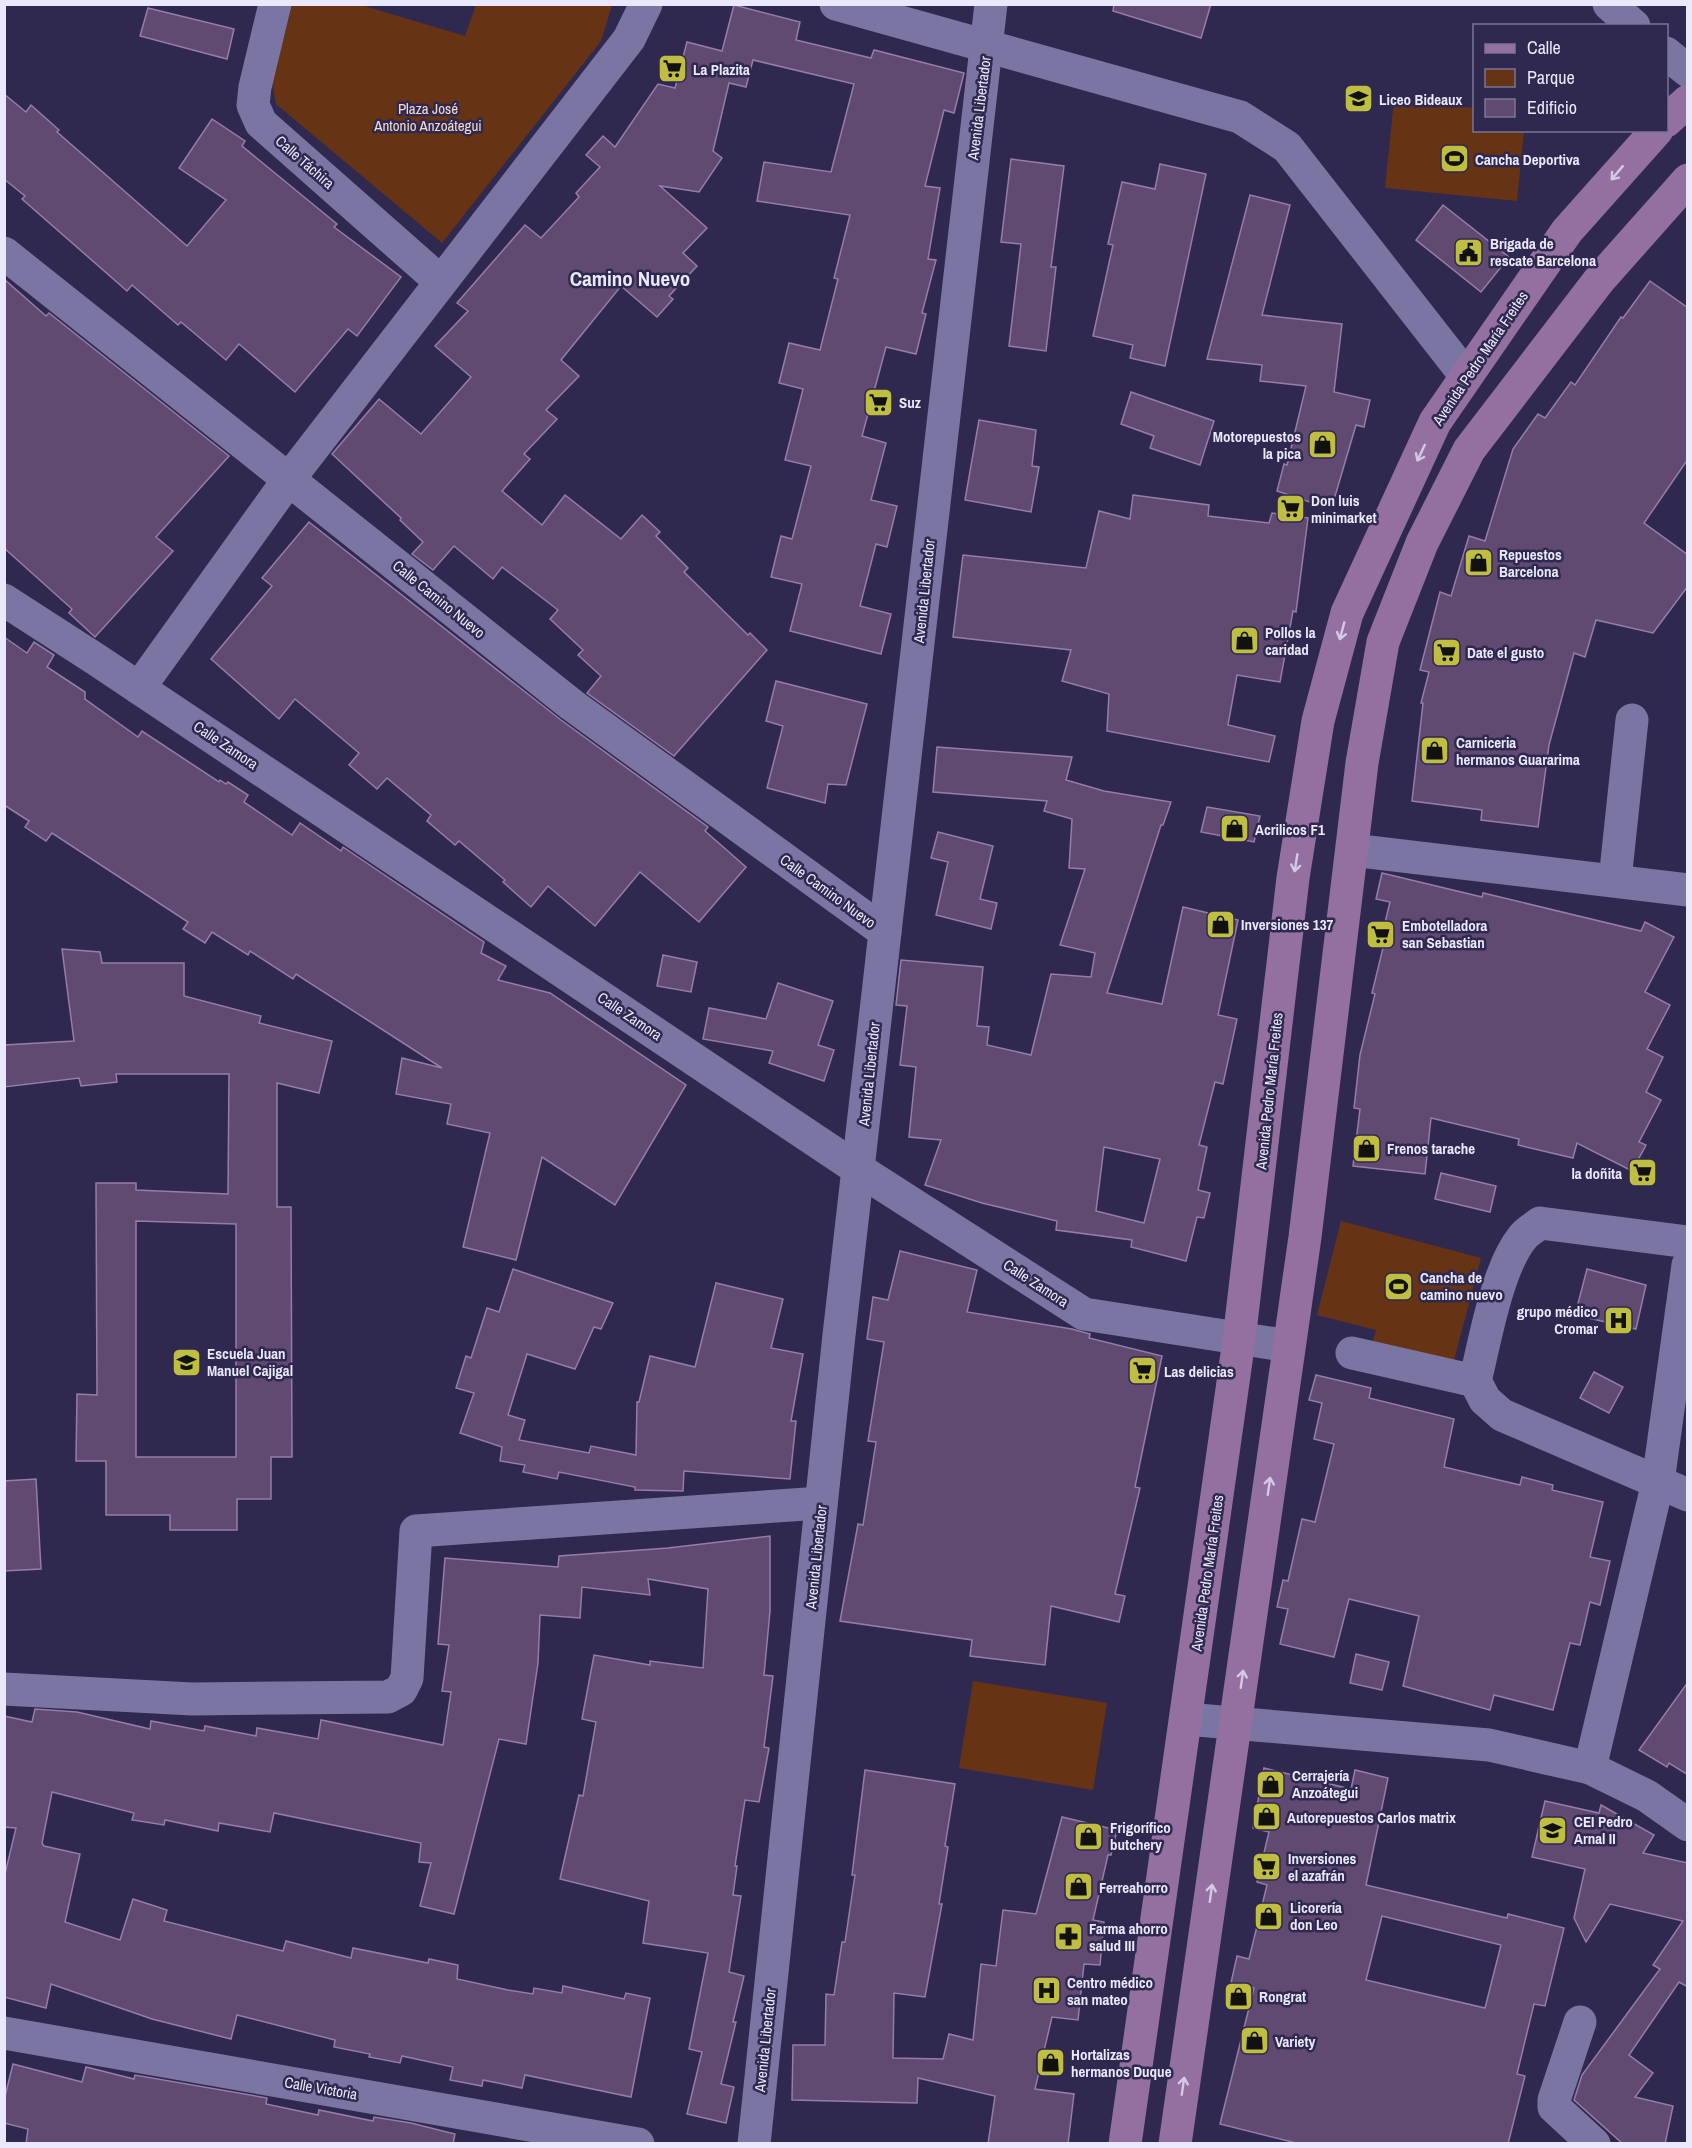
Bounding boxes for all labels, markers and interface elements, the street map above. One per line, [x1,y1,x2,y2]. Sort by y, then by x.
legend [1473,24,1668,132]
text: Calle [1527,35,1561,60]
supermarket icon: La Plazita [656,53,688,85]
street label: Avenida Libertador [962,55,996,162]
place label: La Plazita [693,59,750,80]
text: Parque [1527,65,1575,90]
school or university icon: Liceo Bideaux [1342,83,1374,115]
place label: Liceo Bideaux [1379,89,1463,110]
text: Edificio [1527,95,1577,120]
park label: Plaza José Antonio Anzoátegui [373,98,482,136]
street label: Calle Táchira [271,131,339,194]
sports icon: Cancha Deportiva [1438,143,1470,175]
place label: Cancha Deportiva [1475,149,1580,170]
one-way arrow [1610,165,1624,180]
place label: Brigada de rescate Barcelona [1490,233,1596,271]
public building icon: Brigada de rescate Barcelona [1453,236,1485,268]
district label: Camino Nuevo [570,264,690,293]
street label: Avenida Pedro María Freites [1427,287,1533,430]
supermarket icon: Suz [862,386,894,418]
place label: Suz [899,392,921,413]
place label: Motorepuestos la pica [1213,426,1301,464]
shop icon: Motorepuestos la pica [1306,429,1338,461]
one-way arrow [1415,443,1426,461]
place label: Don luis minimarket [1311,490,1377,528]
supermarket icon: Don luis minimarket [1274,493,1306,525]
street label: Avenida Libertador [908,538,940,645]
place label: Repuestos Barcelona [1499,544,1562,582]
shop icon: Repuestos Barcelona [1462,547,1494,579]
street label: Calle Camino Nuevo [388,555,490,643]
one-way arrow [1336,621,1347,640]
place label: Pollos la caridad [1265,622,1316,660]
shop icon: Pollos la caridad [1228,625,1260,657]
supermarket icon: Date el gusto [1430,636,1462,668]
place label: Date el gusto [1467,642,1544,663]
street label: Calle Zamora [190,716,263,774]
place label: Carniceria hermanos Guararima [1456,732,1580,770]
shop icon: Carniceria hermanos Guararima [1419,735,1451,767]
shop icon: Acrilicos F1 [1218,813,1250,845]
place label: Acrilicos F1 [1255,819,1325,840]
street label: Calle Camino Nuevo [776,849,880,933]
one-way arrow [1290,852,1301,872]
shop icon: Inversiones 137 [1204,908,1236,940]
place label: Inversiones 137 [1241,914,1333,935]
place label: Embotelladora san Sebastian [1402,915,1488,953]
supermarket icon: Embotelladora san Sebastian [1365,918,1397,950]
street label: Calle Zamora [594,987,667,1045]
street label: Avenida Pedro María Freites [1250,1011,1288,1172]
street label: Avenida Libertador [853,1021,885,1128]
shop icon: Frenos tarache [1350,1132,1382,1164]
place label: Frenos tarache [1387,1138,1475,1159]
supermarket icon: la doñita [1627,1157,1659,1189]
place label: la doñita [1571,1163,1622,1184]
street label: Calle Zamora [999,1254,1073,1312]
place label: Cancha de camino nuevo [1420,1267,1503,1305]
sports icon: Cancha de camino nuevo [1383,1270,1415,1302]
place label: grupo médico Cromar [1517,1301,1598,1339]
hospital icon: grupo médico Cromar [1603,1304,1635,1336]
place label: Escuela Juan Manuel Cajigal [207,1343,293,1381]
school or university icon: Escuela Juan Manuel Cajigal [170,1346,202,1378]
supermarket icon: Las delicias [1127,1355,1159,1387]
place label: Las delicias [1164,1361,1234,1382]
one-way arrow [1264,1476,1275,1496]
street label: Avenida Pedro María Freites [1185,1493,1228,1654]
street label: Avenida Libertador [800,1504,832,1611]
one-way arrow [1236,1669,1247,1689]
place label: Cerrajería Anzoátegui [1292,1765,1358,1803]
shop icon: Cerrajería Anzoátegui [1255,1768,1287,1800]
shop icon: Autorepuestos Carlos matrix [1250,1801,1282,1833]
place label: Autorepuestos Carlos matrix [1287,1807,1456,1828]
place label: CEI Pedro Arnal II [1574,1811,1633,1849]
school or university icon: CEI Pedro Arnal II [1537,1814,1569,1846]
place label: Frigorífico butchery [1110,1817,1171,1855]
shop icon: Frigorífico butchery [1073,1820,1105,1852]
place label: Inversiones el azafrán [1288,1848,1357,1886]
supermarket icon: Inversiones el azafrán [1251,1851,1283,1883]
shop icon: Ferreahorro [1062,1871,1094,1903]
place label: Ferreahorro [1099,1877,1168,1898]
one-way arrow [1205,1883,1216,1903]
place label: Licorería don Leo [1290,1897,1342,1935]
shop icon: Licorería don Leo [1253,1900,1285,1932]
place label: Farma ahorro salud III [1089,1918,1168,1956]
pharmacy icon: Farma ahorro salud III [1052,1921,1084,1953]
place label: Centro médico san mateo [1067,1972,1153,2010]
hospital icon: Centro médico san mateo [1030,1975,1062,2007]
shop icon: Rongrat [1222,1980,1254,2012]
place label: Rongrat [1259,1986,1306,2007]
street label: Avenida Libertador [749,1987,781,2094]
shop icon: Variety [1238,2025,1270,2057]
place label: Variety [1275,2031,1316,2052]
place label: Hortalizas hermanos Duque [1071,2044,1172,2082]
shop icon: Hortalizas hermanos Duque [1034,2047,1066,2079]
street label: Calle Victoria [283,2071,359,2105]
one-way arrow [1177,2076,1188,2096]

